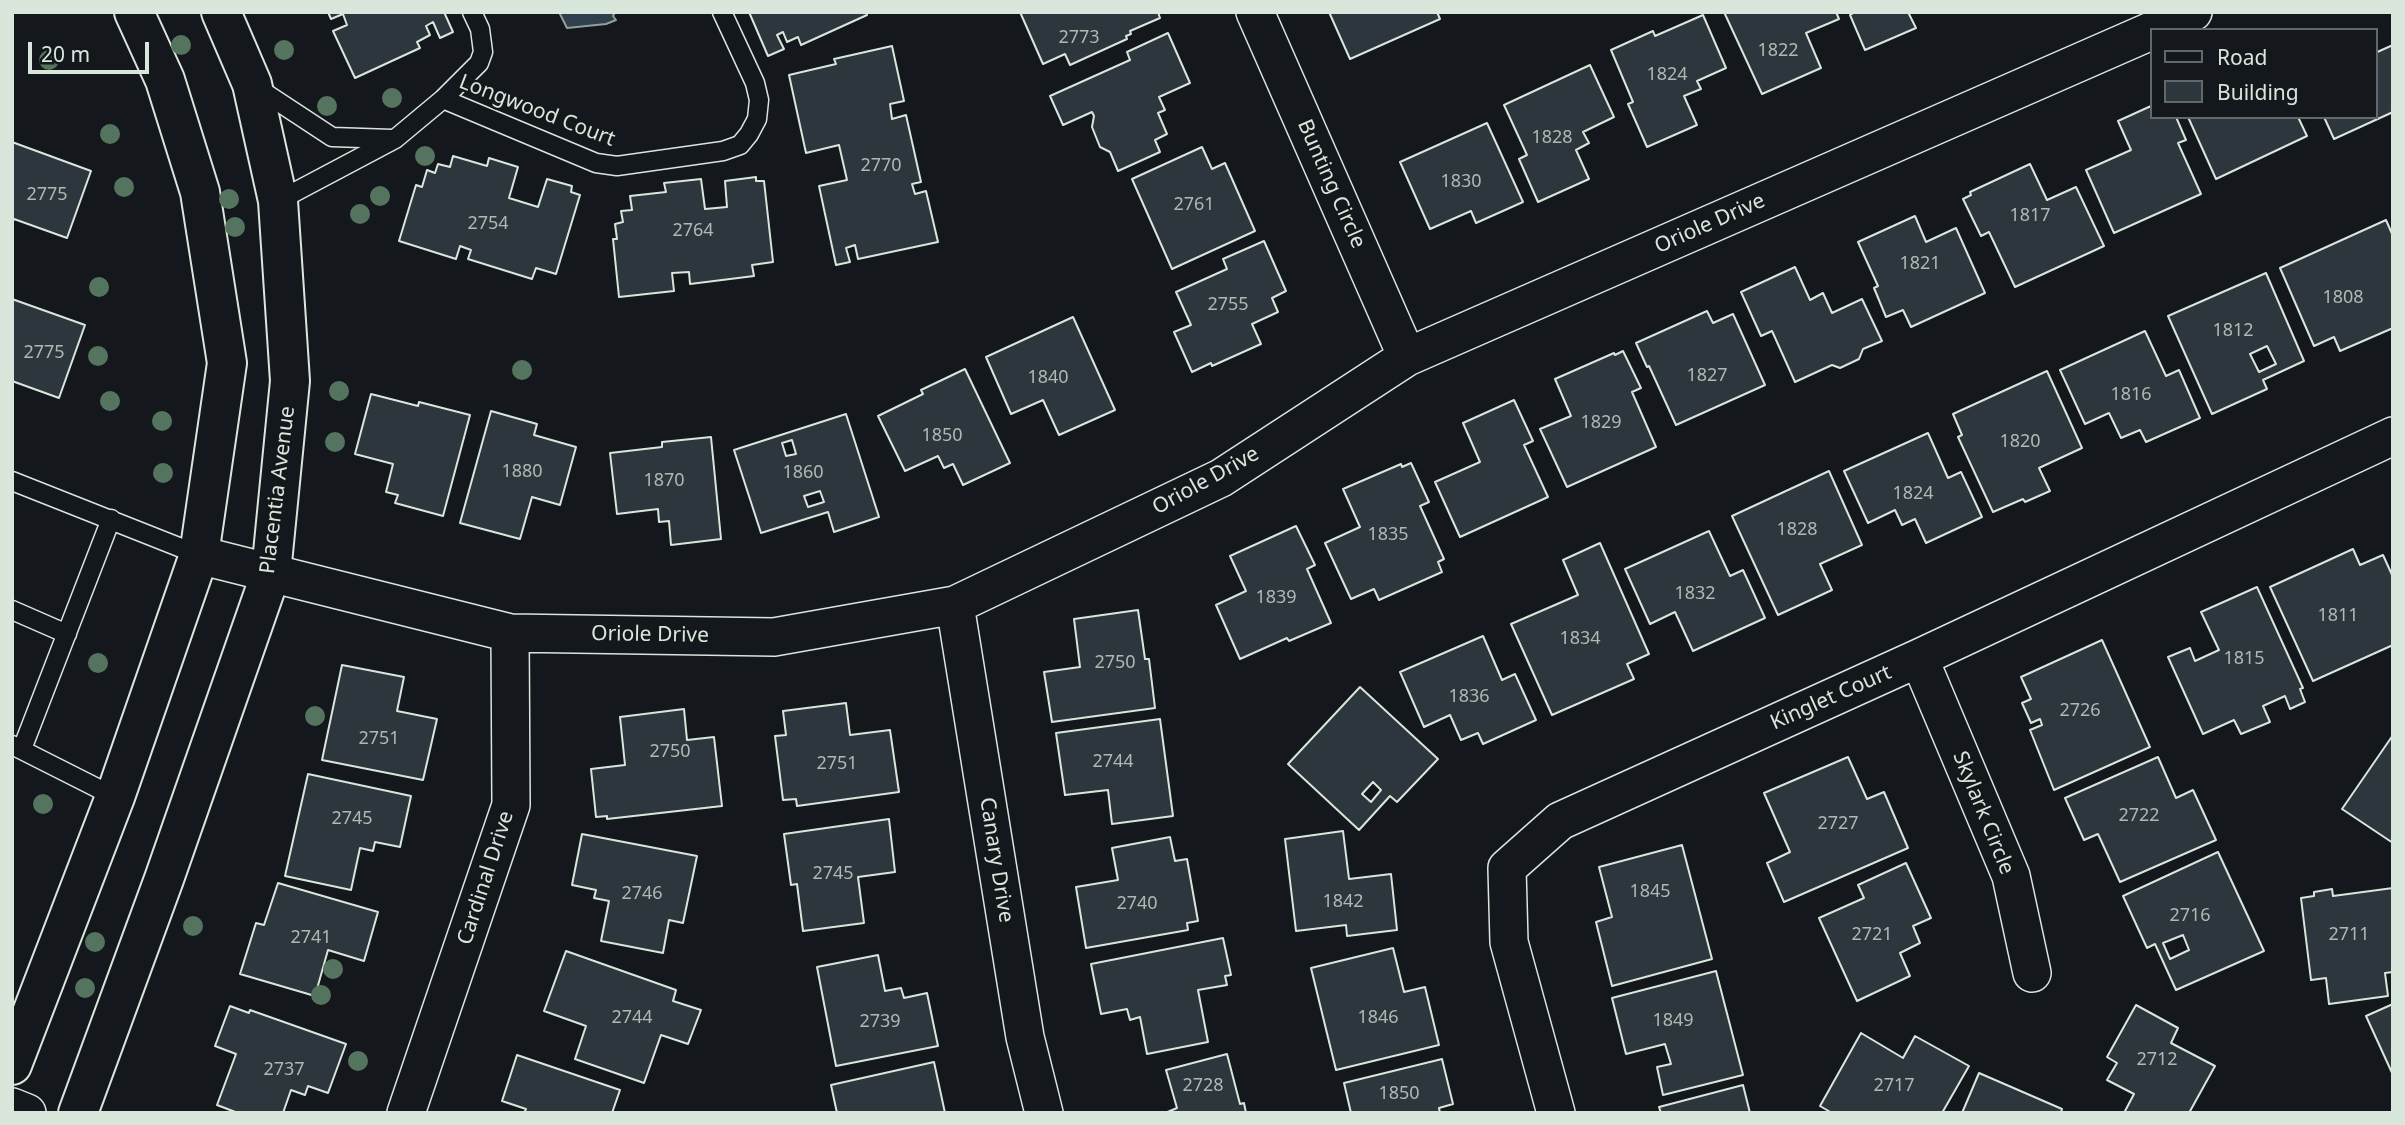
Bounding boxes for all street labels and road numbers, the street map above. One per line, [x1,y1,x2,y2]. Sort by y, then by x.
street label: Longwood Court [455,70,619,152]
street label: Bunting Circle [1291,116,1371,252]
street label: Oriole Drive [1651,189,1769,259]
street label: Placentia Avenue [255,405,301,575]
street label: Oriole Drive [1148,441,1264,521]
street label: Oriole Drive [591,621,709,649]
street label: Kinglet Court [1767,660,1895,736]
street label: Skylark Circle [1947,748,2019,878]
street label: Canary Drive [974,796,1018,924]
street label: Cardinal Drive [453,808,519,948]

